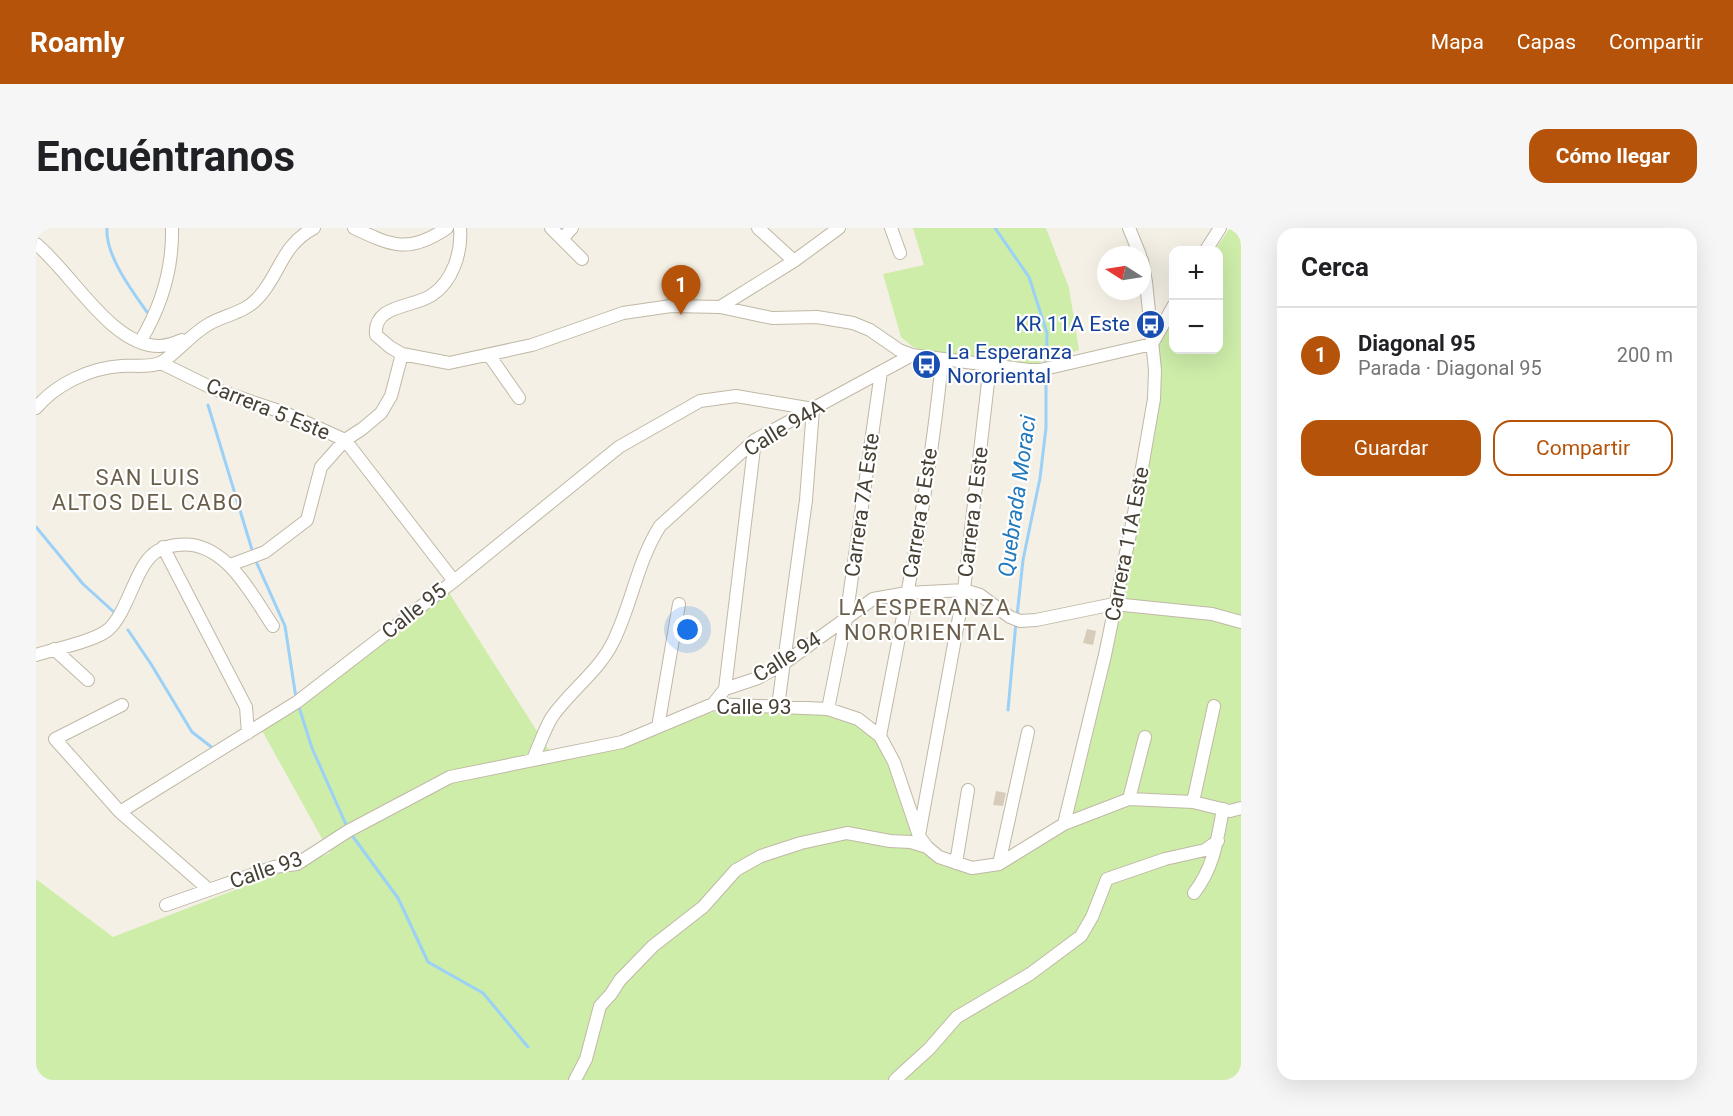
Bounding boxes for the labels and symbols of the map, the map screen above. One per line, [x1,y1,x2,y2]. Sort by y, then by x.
north arrow [1097,246,1151,300]
pin: 1 [662,266,700,315]
bus stop icon: KR 11A Este [1135,308,1167,340]
place label: KR 11A Este [1015,312,1130,336]
place label: La Esperanza Nororiental [947,340,1072,388]
bus stop icon: La Esperanza Nororiental [910,348,942,380]
street label: Carrera 5 Este [203,373,333,445]
street label: Calle 94A [740,395,829,461]
water label: Quebrada Moraci [993,413,1041,578]
street label: Carrera 7A Este [840,431,884,579]
street label: Carrera 9 Este [953,445,993,579]
street label: Carrera 8 Este [898,446,942,580]
district label: SAN LUIS ALTOS DEL CABO [52,465,244,515]
street label: Carrera 11A Este [1100,465,1154,623]
street label: Calle 95 [377,578,451,644]
district label: LA ESPERANZA NORORIENTAL [838,595,1012,645]
your location [673,615,702,644]
street label: Calle 94 [749,627,825,687]
street label: Calle 93 [716,695,792,719]
street label: Calle 93 [227,846,305,894]

